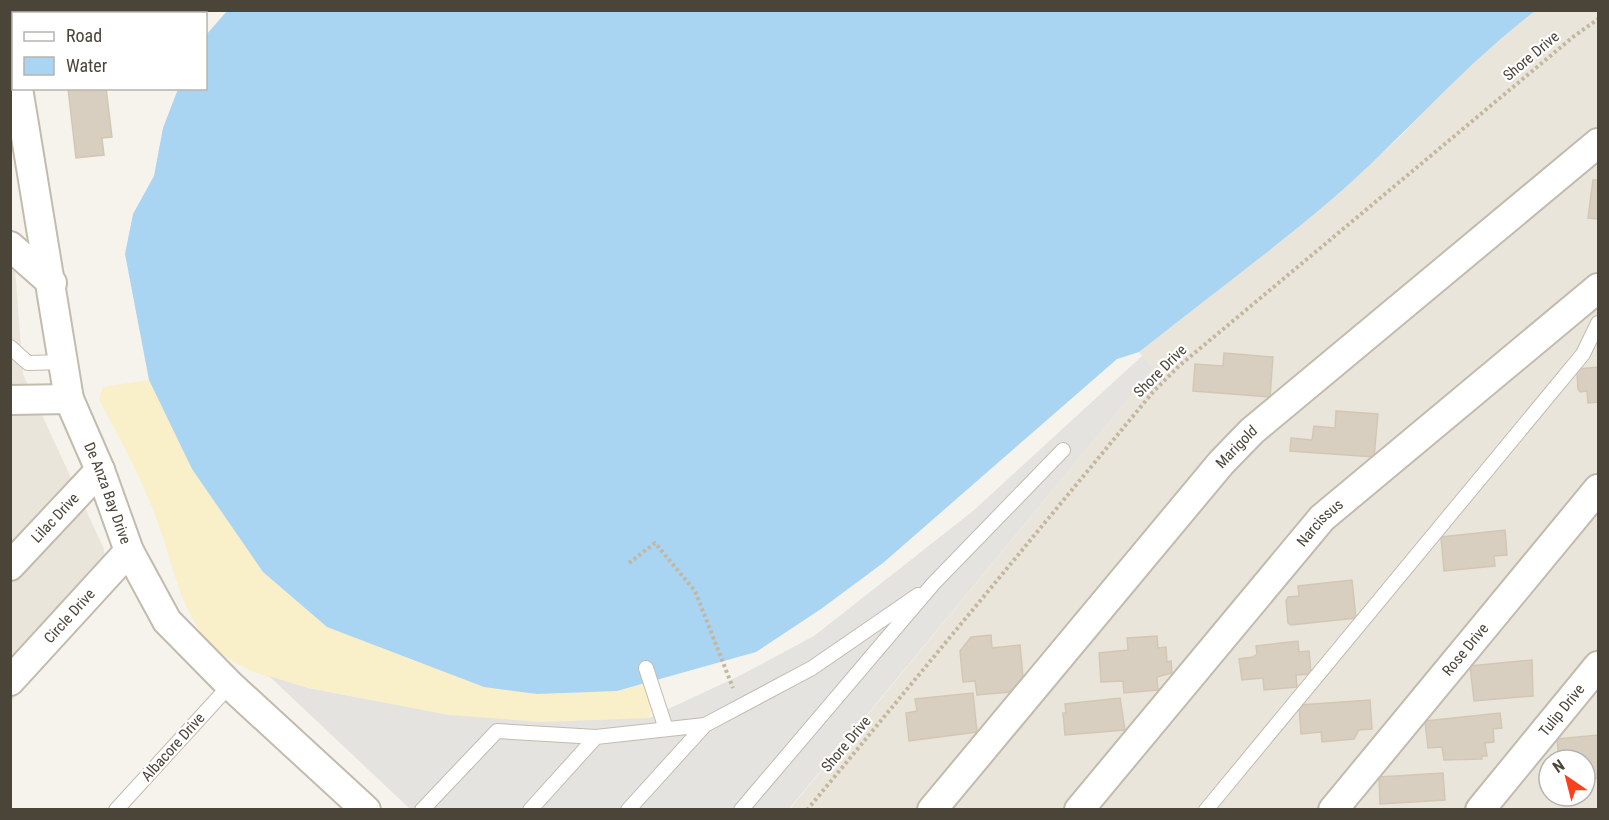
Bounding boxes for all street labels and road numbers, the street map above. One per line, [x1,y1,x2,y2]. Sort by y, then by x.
street label: Shore Drive [1499,27,1563,85]
street label: Shore Drive [1130,341,1190,401]
street label: Marigold [1212,421,1261,472]
street label: De Anza Bay Drive [80,440,135,546]
street label: Lilac Drive [28,489,83,546]
street label: Narcissus [1293,495,1347,550]
street label: Circle Drive [40,585,99,647]
street label: Rose Drive [1438,620,1492,680]
street label: Tulip Drive [1535,680,1588,740]
street label: Albacore Drive [138,709,208,785]
street label: Shore Drive [817,712,875,776]

